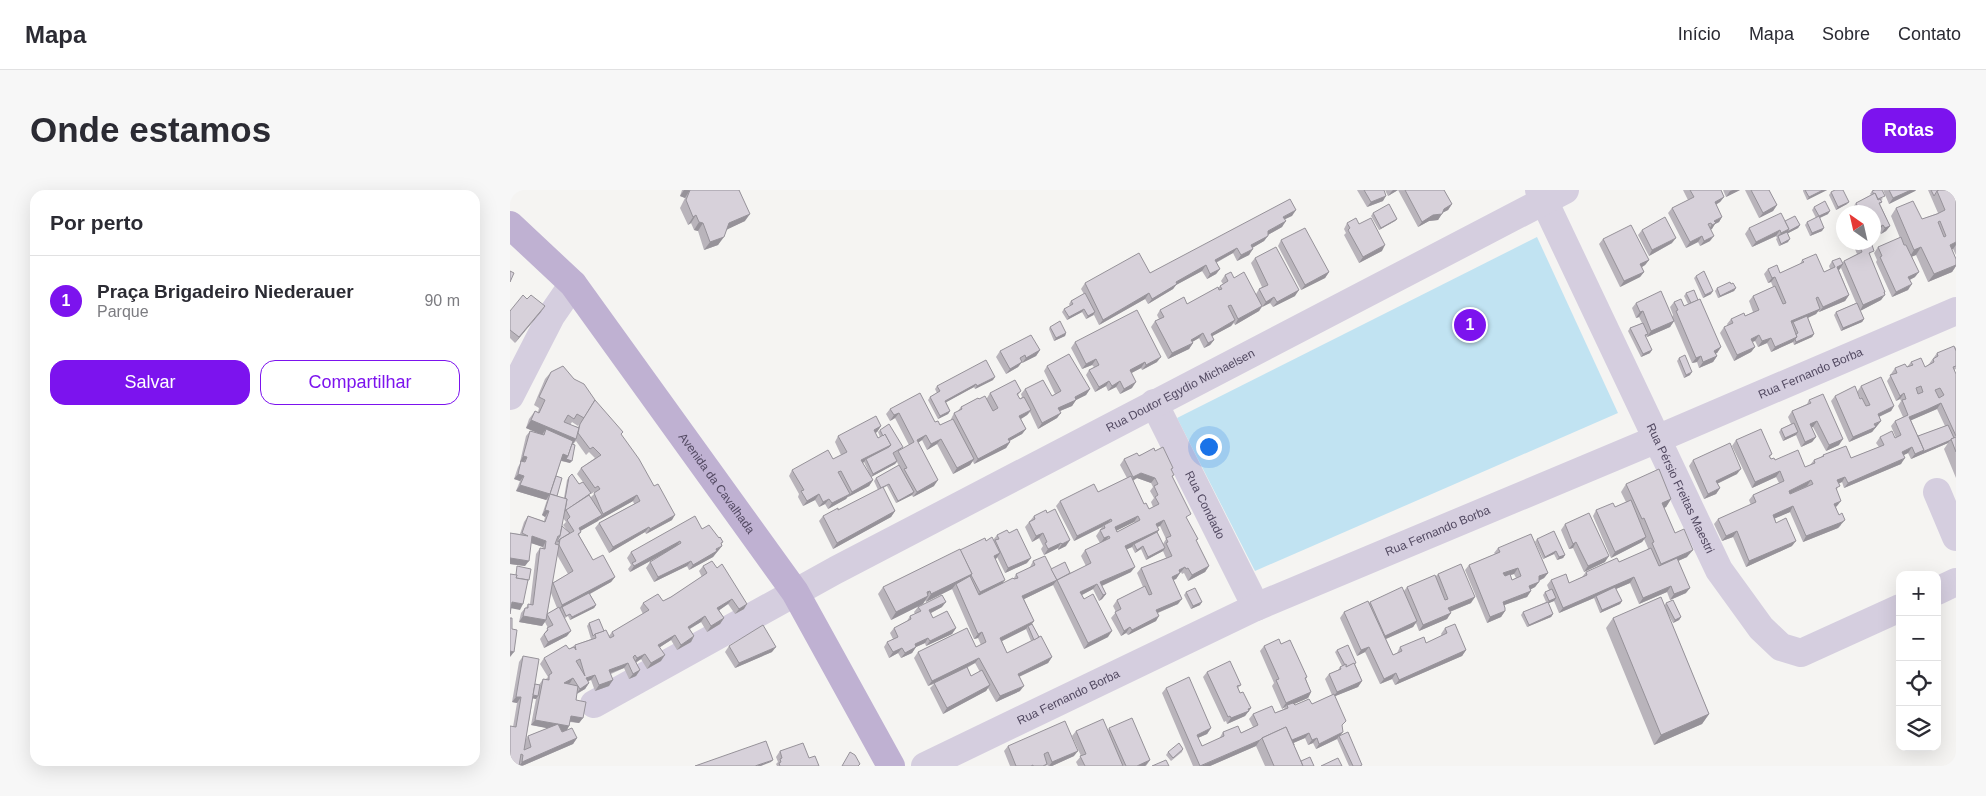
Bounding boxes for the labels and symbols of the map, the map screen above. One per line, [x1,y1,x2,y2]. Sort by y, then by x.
north arrow [1836,205,1881,250]
pin: 1 [1454,306,1486,344]
street label: Rua Fernando Borba [1756,345,1865,402]
street label: Rua Doutor Egydio Michaelsen [1104,346,1257,435]
street label: Rua Pérsio Freitas Maestri [1643,421,1717,556]
street label: Avenida da Cavalhada [676,430,758,537]
your location [1196,434,1222,460]
street label: Rua Condado [1182,469,1228,542]
street label: Rua Fernando Borba [1383,503,1492,559]
street label: Rua Fernando Borba [1015,666,1122,728]

